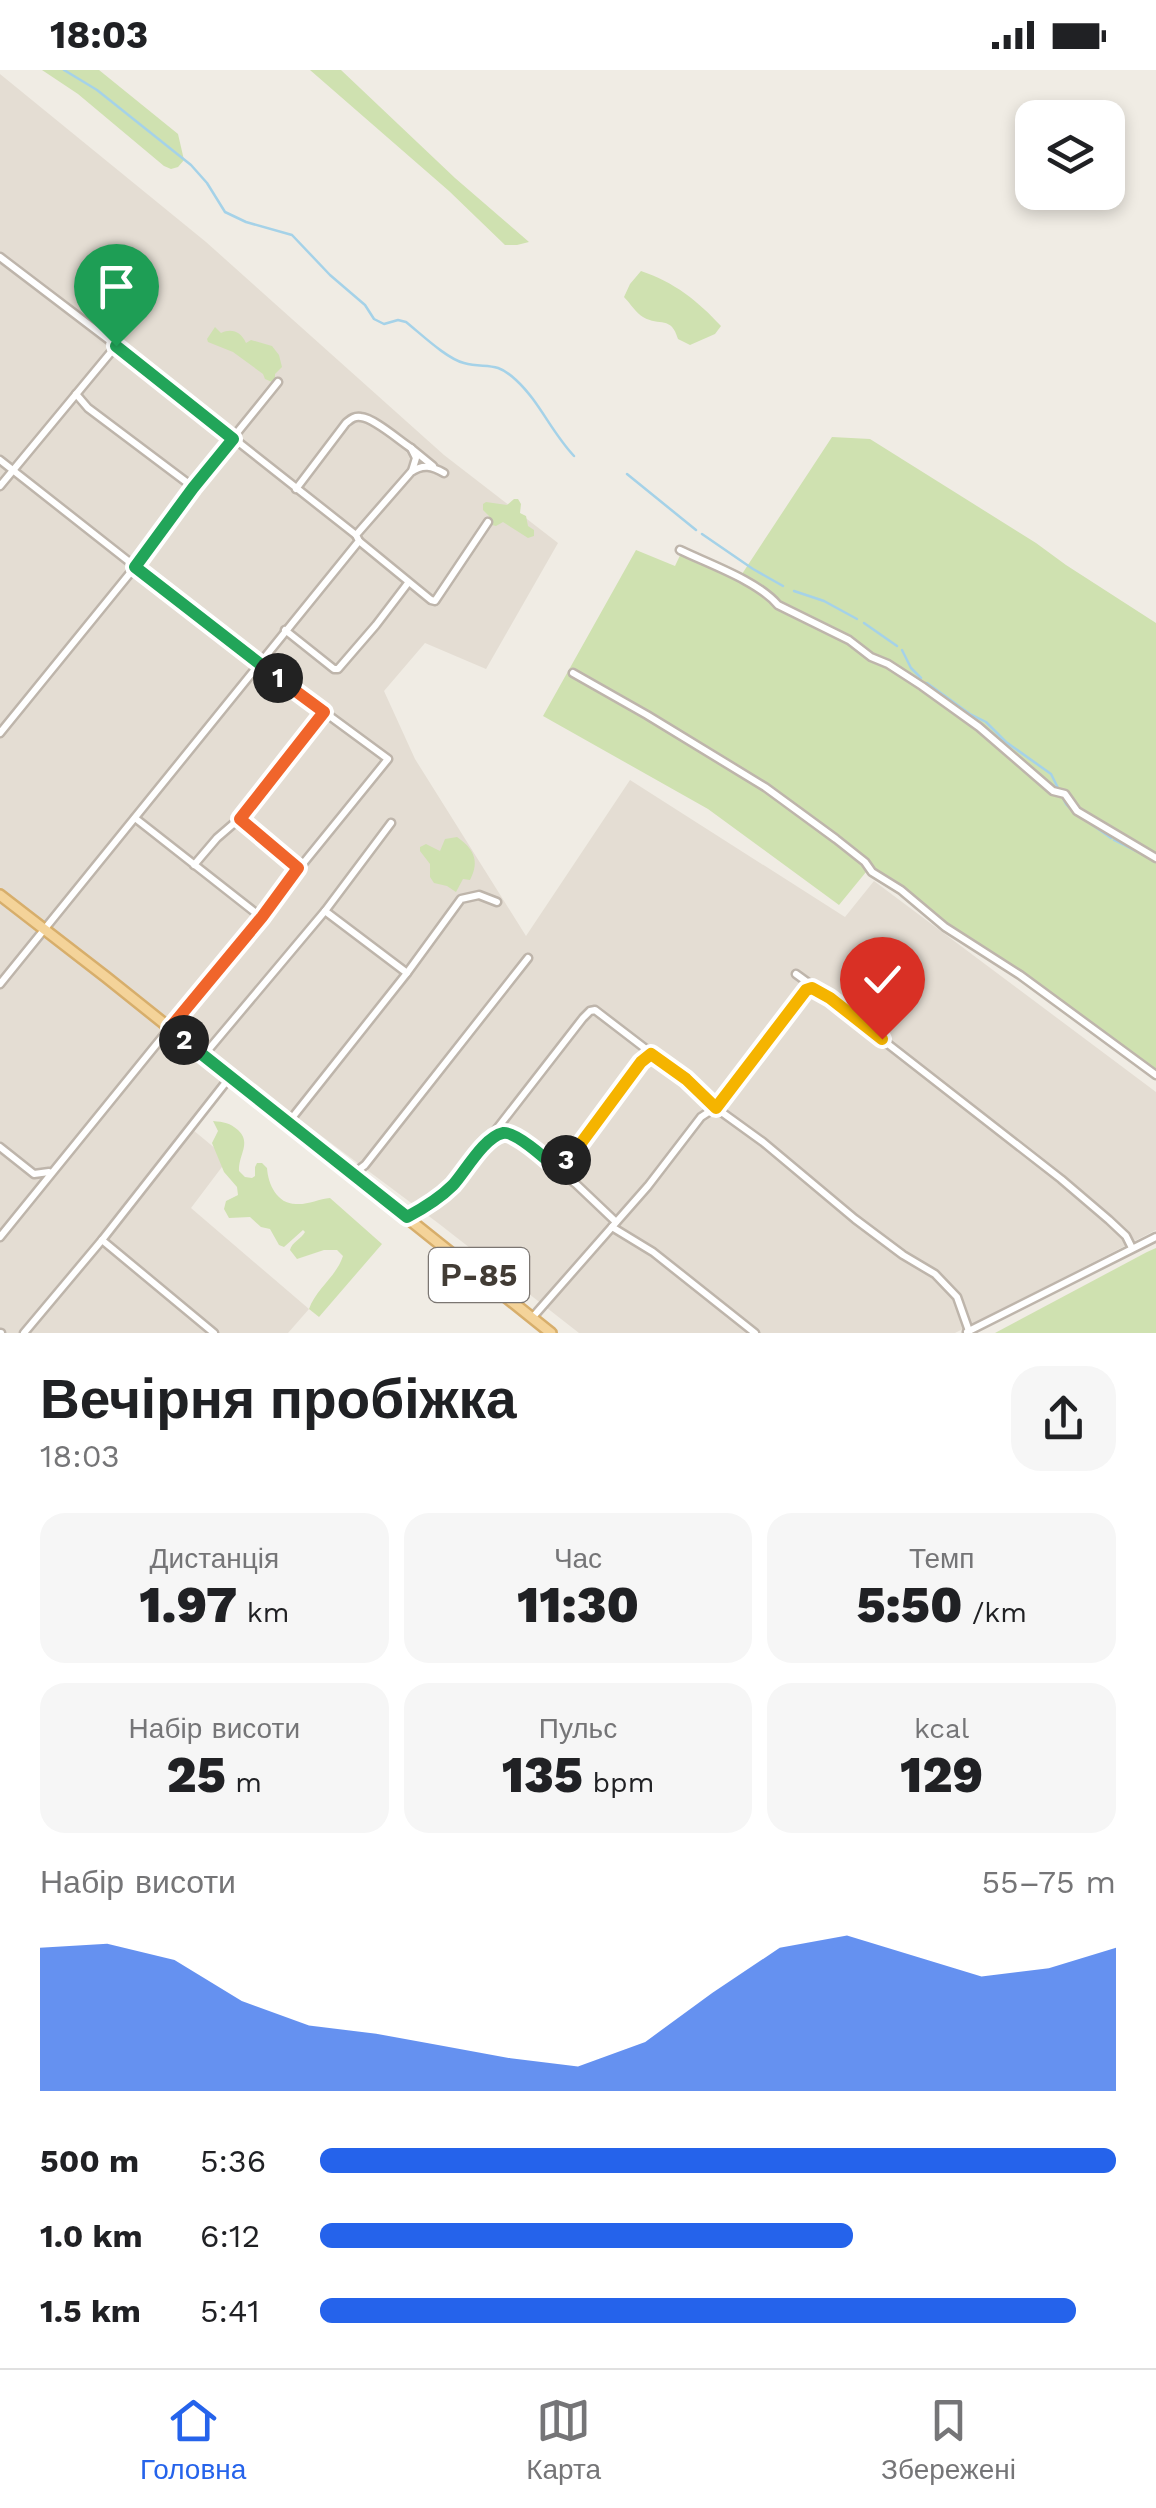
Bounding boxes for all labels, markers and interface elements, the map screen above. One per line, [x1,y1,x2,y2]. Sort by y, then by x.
text: 18:03 [50,13,148,57]
map controls [1015,100,1125,210]
button: layers [1015,100,1125,210]
pin [74,244,159,347]
icon: arrive [89,259,144,314]
pin: 1 [253,653,303,703]
text: 1 [272,661,284,694]
pin [840,937,925,1040]
icon: check [855,952,910,1007]
pin: 2 [159,1015,209,1065]
text: 2 [176,1023,192,1056]
pin: 3 [541,1135,591,1185]
text: 3 [558,1143,574,1176]
road number: Р-85 [429,1248,529,1302]
button: share [1011,1366,1116,1471]
text: Вечірня пробіжка [40,1367,517,1431]
text: 18:03 [40,1437,120,1475]
text: Дистанція [150,1542,279,1575]
text: Час [554,1542,602,1575]
text: Темп [909,1542,974,1575]
text: 1.97 [139,1575,237,1634]
text: 11:30 [517,1575,639,1634]
text: 5:50 [856,1575,963,1634]
text: km [237,1596,289,1629]
text: /km [963,1596,1027,1629]
text: Набір висоти [129,1712,300,1745]
text: Пульс [539,1712,617,1745]
text: kcal [914,1712,969,1745]
text: 25 [167,1745,226,1804]
text: 135 [502,1745,583,1804]
text: 129 [900,1745,983,1804]
text: m [226,1766,262,1799]
text: bpm [583,1766,654,1799]
text: Набір висоти [40,1863,236,1901]
text: 55–75 m [981,1863,1116,1901]
text: 500 m [40,2142,139,2180]
text: 5:36 [200,2142,266,2180]
text: 1.0 km [40,2217,143,2255]
text: 6:12 [200,2217,260,2255]
text: 1.5 km [40,2292,141,2330]
text: 5:41 [200,2292,260,2330]
tab: Головна [140,2393,246,2486]
tab: Карта [526,2393,601,2486]
tab: Збережені [881,2393,1016,2486]

